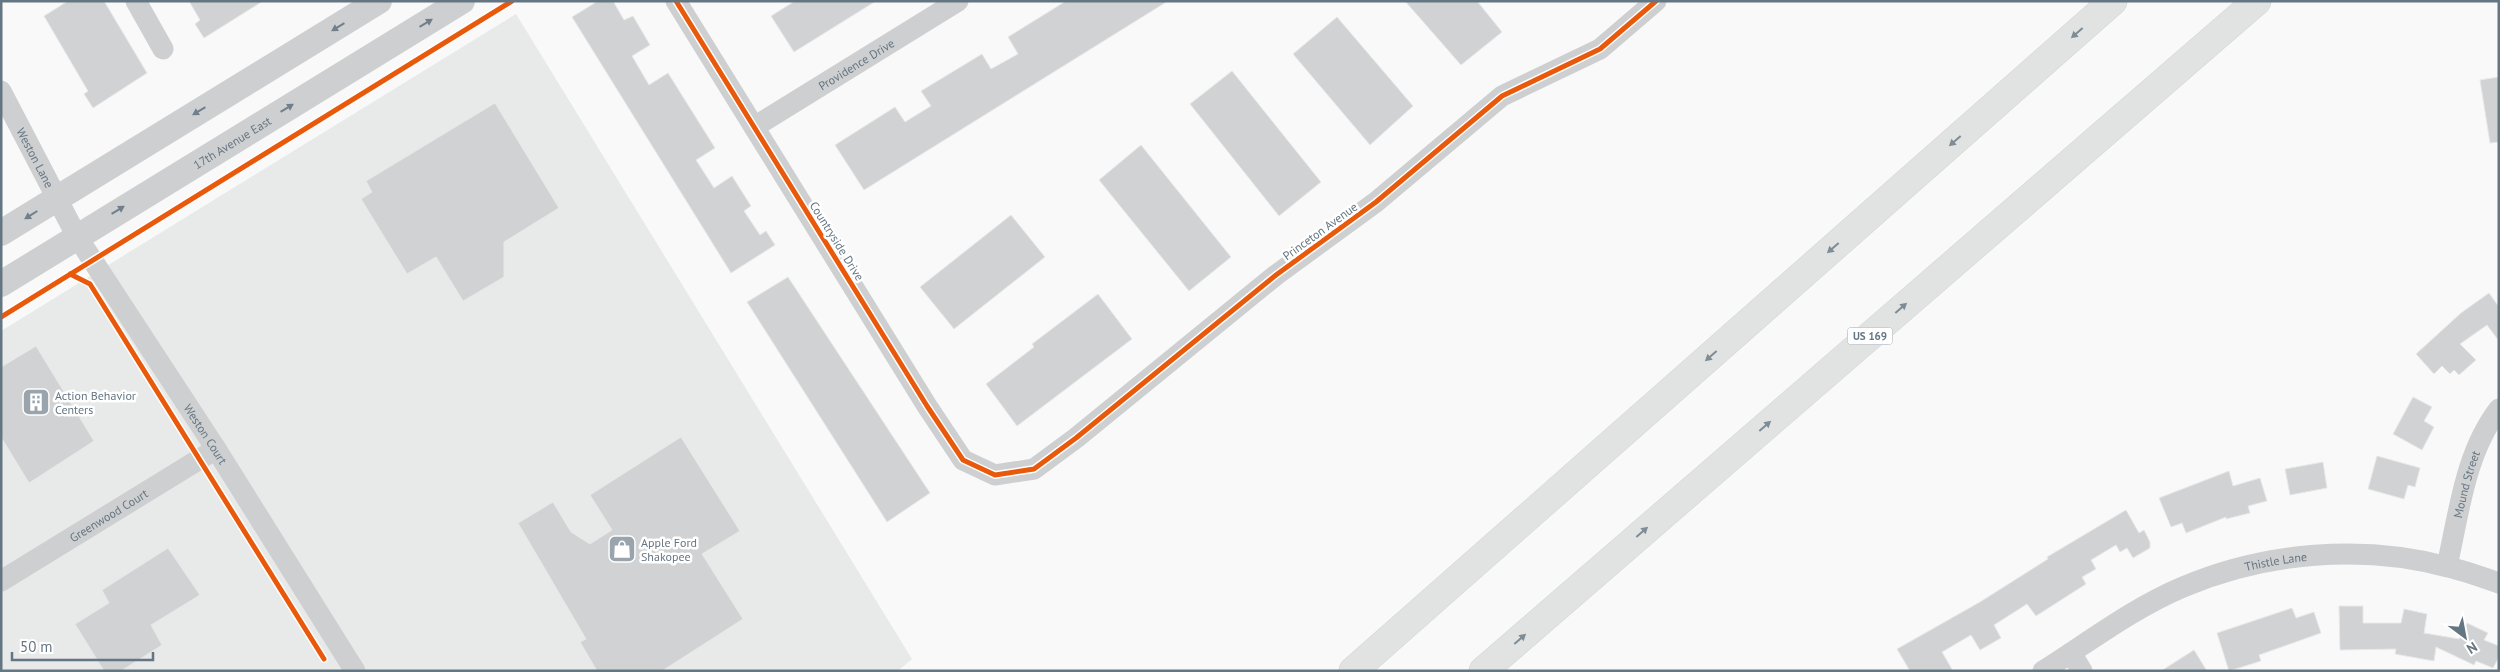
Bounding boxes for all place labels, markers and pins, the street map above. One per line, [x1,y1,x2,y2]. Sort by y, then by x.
building icon: Action Behavior Centers [21,387,51,417]
place label: Action Behavior Centers [55,388,136,417]
shop icon: Apple Ford Shakopee [607,534,637,564]
place label: Apple Ford Shakopee [641,535,697,564]

